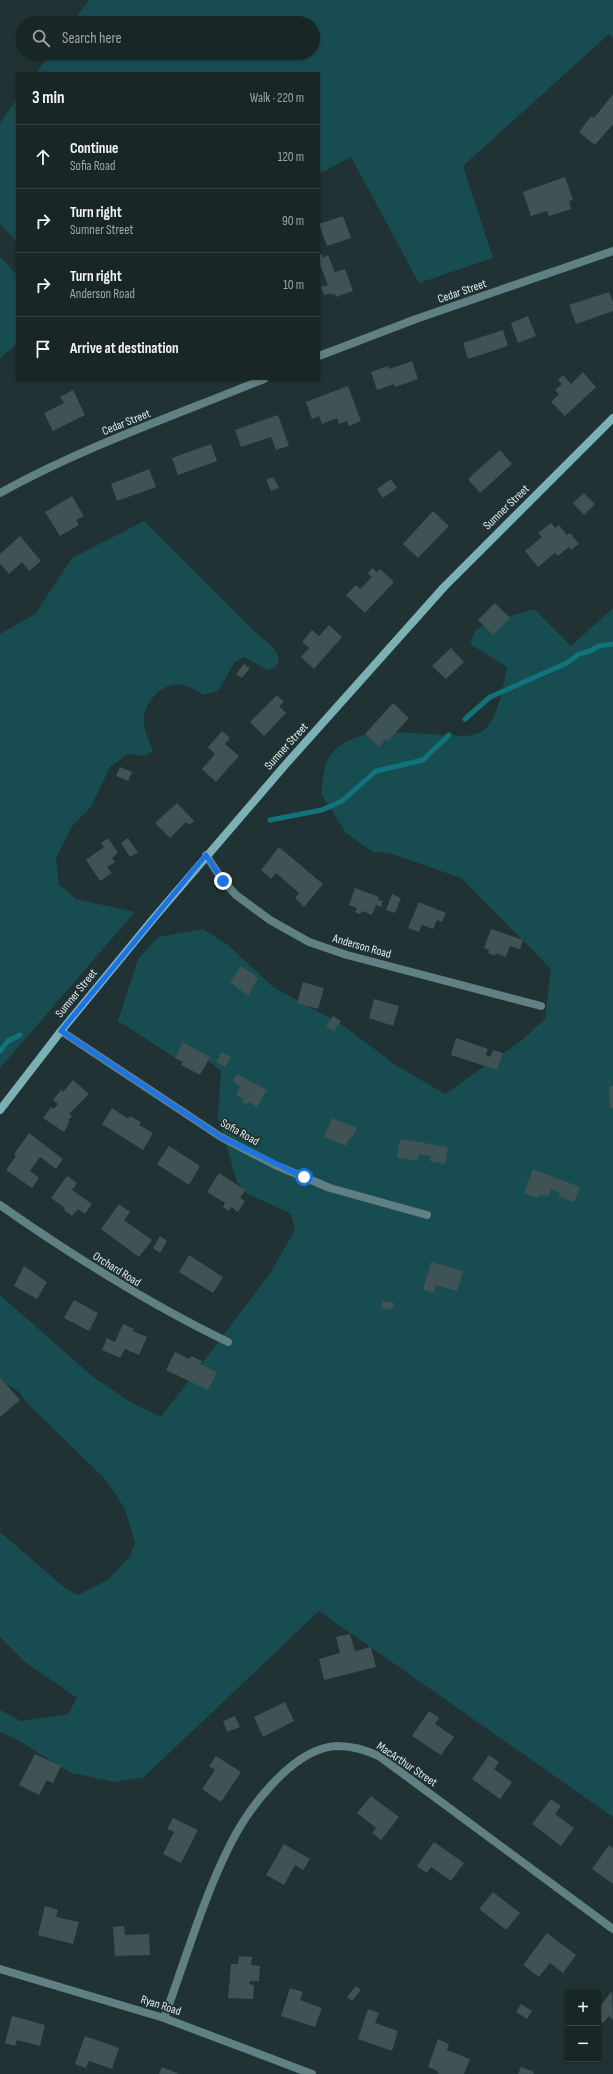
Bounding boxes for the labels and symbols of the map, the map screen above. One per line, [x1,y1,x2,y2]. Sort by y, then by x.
street label: Cedar Street [436,276,489,307]
street label: Cedar Street [100,406,153,439]
street label: Sumner Street [480,481,533,533]
street label: Sumner Street [261,719,312,773]
route end [214,872,232,890]
street label: Anderson Road [330,931,393,962]
street label: Sumner Street [52,966,101,1021]
street label: Sofia Road [218,1116,262,1149]
route start [295,1168,313,1186]
street label: Orchard Road [90,1249,144,1290]
street label: MacArthur Street [374,1739,440,1790]
street label: Ryan Road [139,1992,183,2019]

